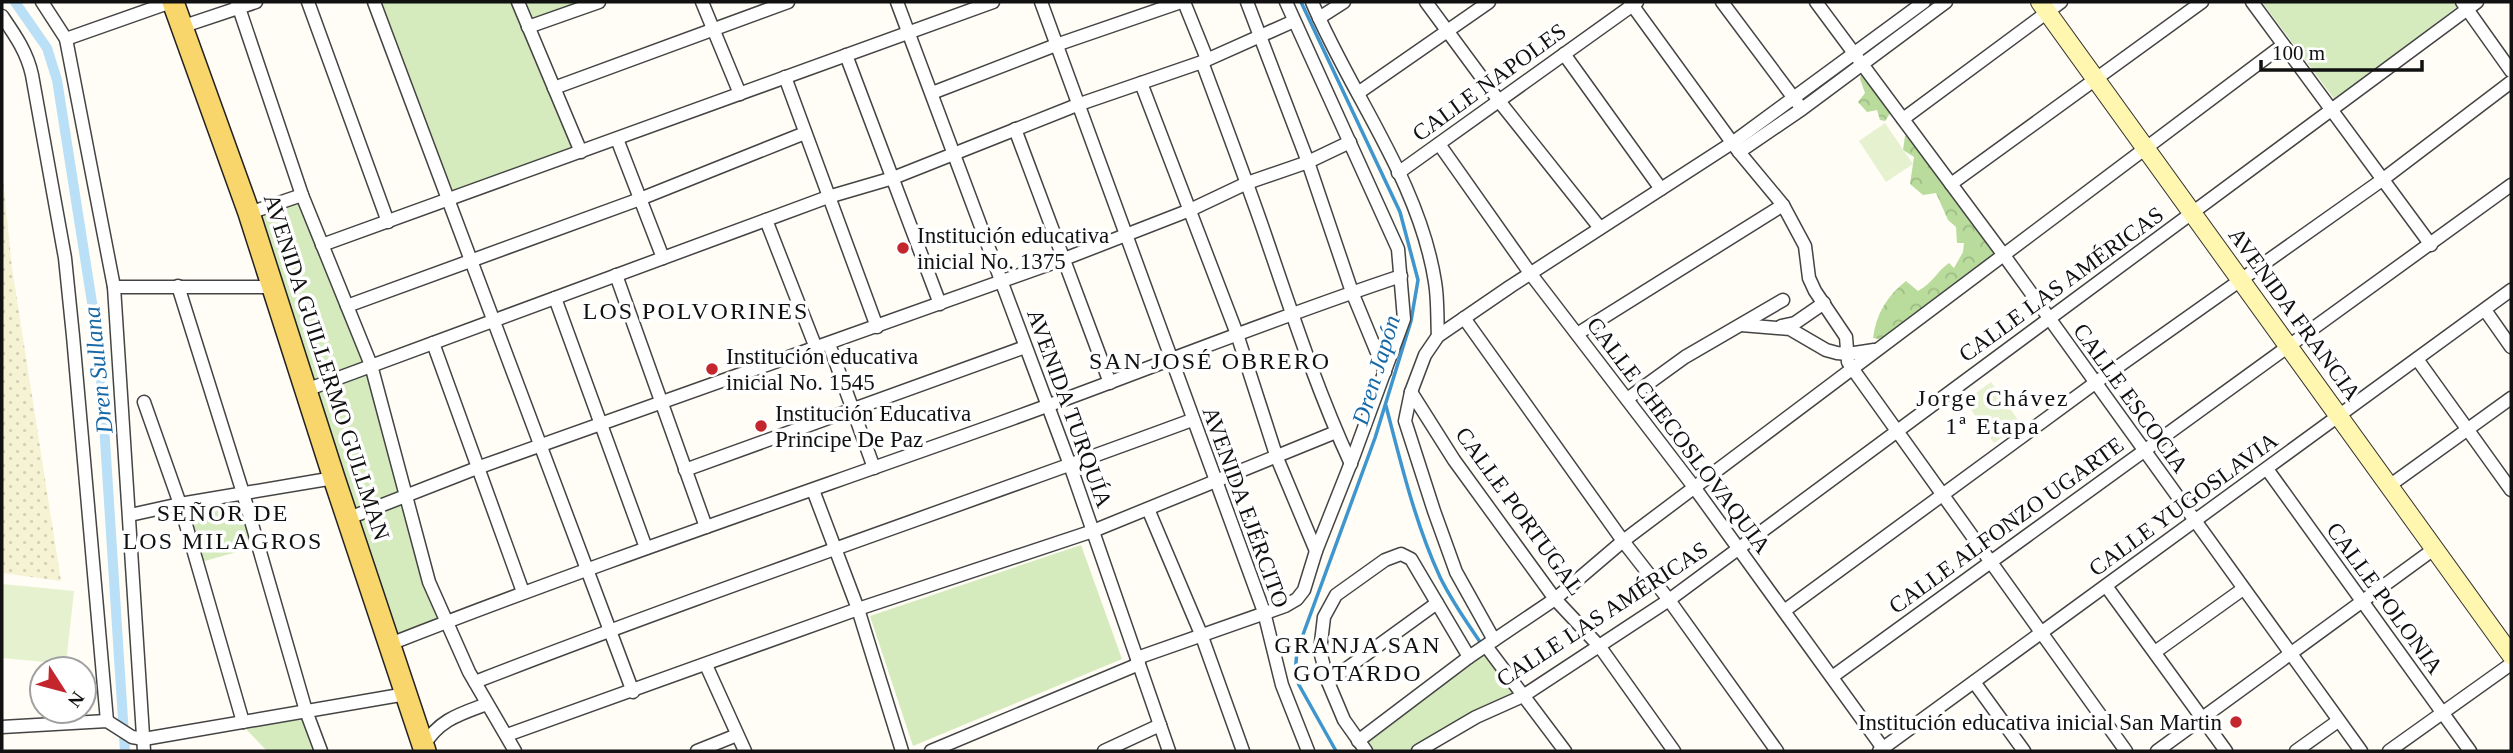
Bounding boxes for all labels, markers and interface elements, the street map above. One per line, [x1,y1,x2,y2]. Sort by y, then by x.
street label: CALLE NAPOLES [1408,18,1571,146]
scale bar [2261,28,2422,72]
text: 100 m [2272,41,2325,65]
street label: AVENIDA GUILLERMO GULLMAN [259,191,395,544]
street label: CALLE LAS AMÉRICAS [1954,202,2168,367]
place label: Institución educativa inicial No. 1375 [917,223,1109,274]
street label: AVENIDA FRANCIA [2224,223,2366,406]
marker: Institución educativa inicial No. 1375 [895,240,911,256]
district label: LOS POLVORINES [583,298,809,324]
water label: Dren Sullana [78,305,118,436]
street label: AVENIDA TURQUÍA [1022,306,1117,511]
water label: Dren Japón [1347,312,1405,429]
street label: CALLE CHECOSLOVAQUIA [1582,312,1776,559]
street label: CALLE ESCOCIA [2068,319,2193,478]
place label: Institución educativa inicial No. 1545 [726,344,918,395]
district label: SAN JOSÉ OBRERO [1089,348,1331,374]
marker: Institución educativa inicial No. 1545 [704,361,720,377]
district label: Jorge Chávez 1ª Etapa [1916,385,2070,439]
place label: Institución Educativa Principe De Paz [775,401,971,452]
street label: AVENIDA EJÉRCITO [1198,403,1294,611]
marker: Institución Educativa Principe De Paz [753,418,769,434]
street label: CALLE PORTUGAL [1450,423,1589,600]
street label: CALLE YUGOSLAVIA [2084,427,2283,581]
street label: CALLE ALFONZO UGARTE [1884,432,2128,619]
district label: SEÑOR DE LOS MILAGROS [123,500,323,554]
street label: CALLE POLONIA [2321,518,2448,679]
street label: CALLE LAS AMÉRICAS [1492,537,1713,692]
district label: GRANJA SAN GOTARDO [1274,632,1442,686]
north arrow [28,655,98,725]
text: N [64,688,89,712]
place label: Institución educativa inicial San Martin [1858,710,2222,735]
marker: Institución educativa inicial San Martin [2228,714,2244,730]

